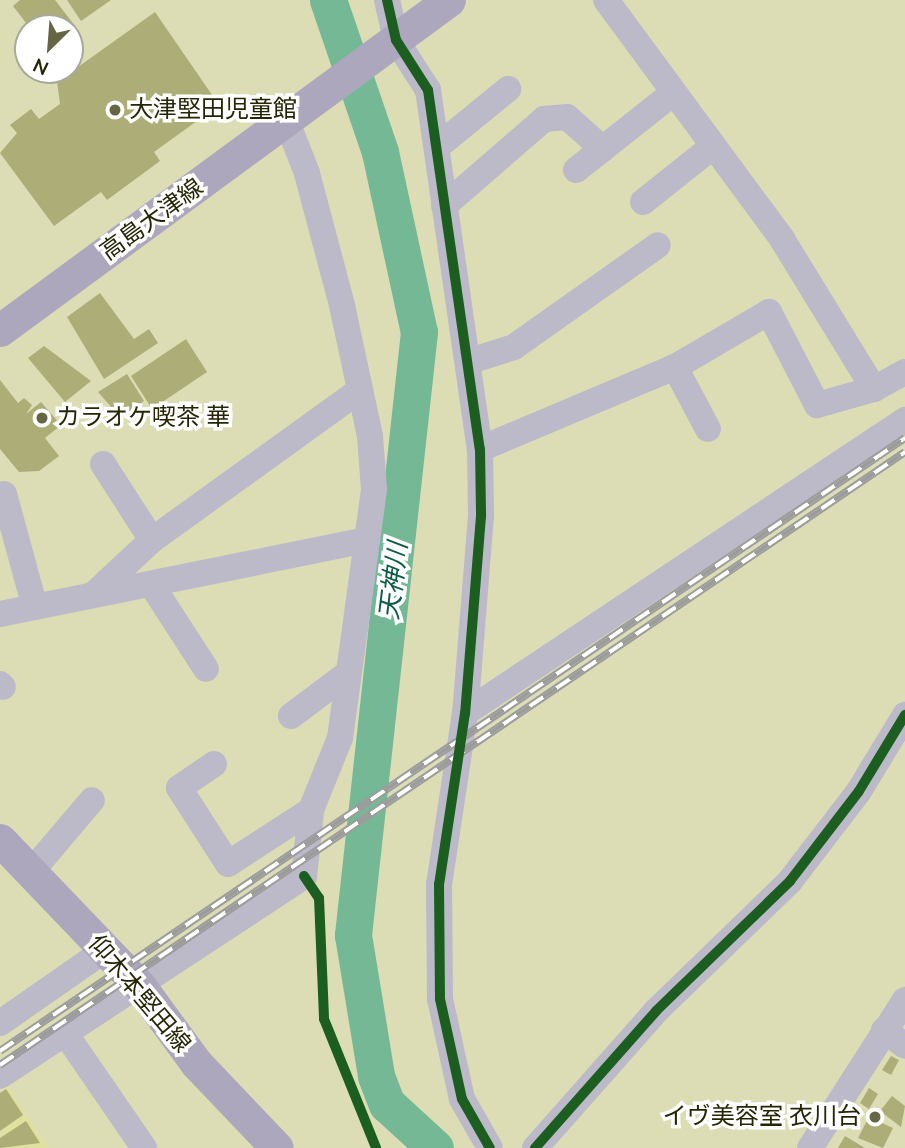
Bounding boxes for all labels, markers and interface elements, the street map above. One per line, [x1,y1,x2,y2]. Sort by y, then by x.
north arrow [14,14,84,84]
text: N [29,51,53,81]
place label: 大津堅田児童館 [129,96,297,124]
marker: 大津堅田児童館 [107,102,123,118]
street label: 高島大津線 [95,173,209,267]
place label: カラオケ喫茶 華 [56,404,230,432]
marker: カラオケ喫茶 華 [34,410,50,426]
water label: 天神川 [374,540,414,622]
street label: 仰木本堅田線 [82,930,196,1058]
place label: イヴ美容室 衣川台 [663,1103,861,1131]
marker: イヴ美容室 衣川台 [867,1109,883,1125]

